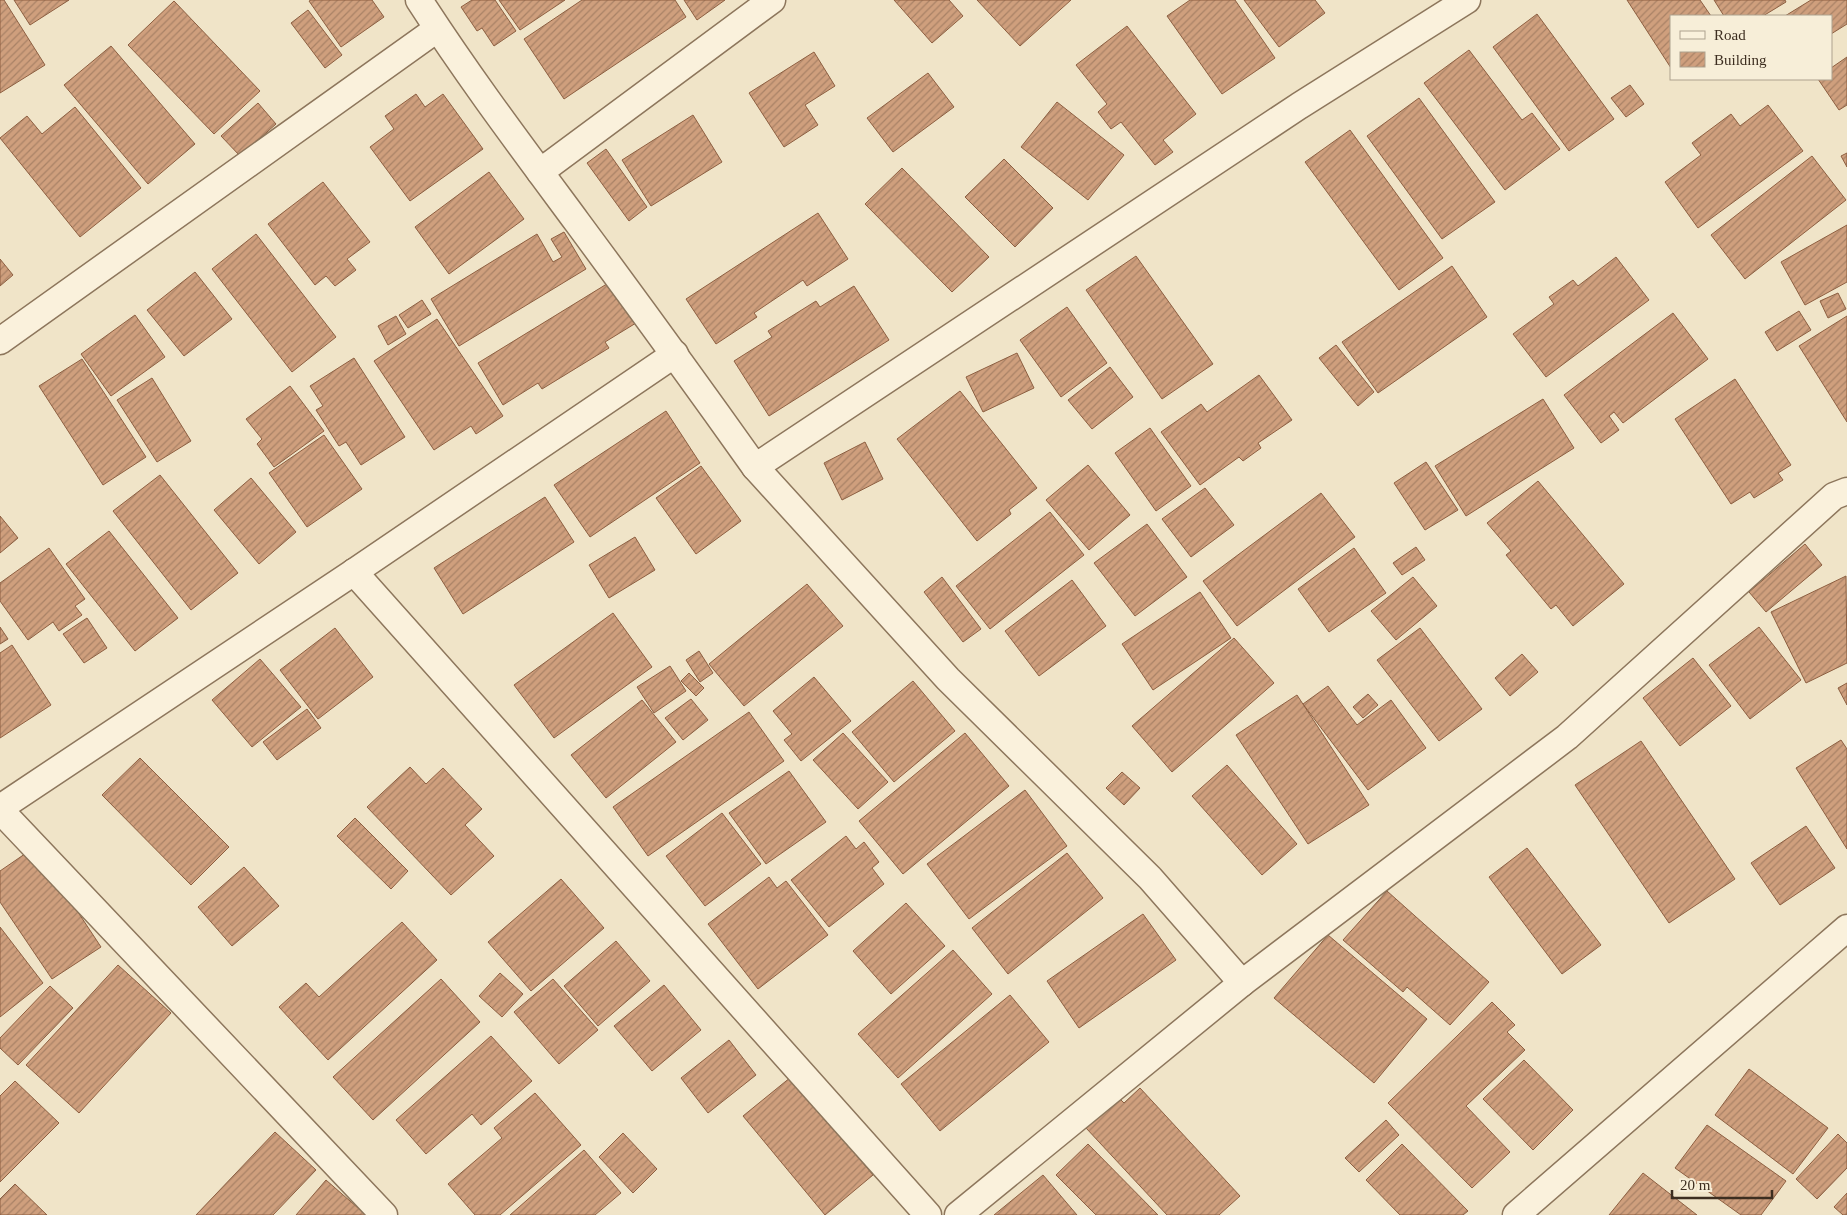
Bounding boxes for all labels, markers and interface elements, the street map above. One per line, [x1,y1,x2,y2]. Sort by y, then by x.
legend [1670,15,1832,80]
text: Road [1714,27,1746,43]
text: Building [1714,52,1767,68]
scale bar [1672,1168,1772,1200]
text: 20 m [1680,1177,1711,1193]

